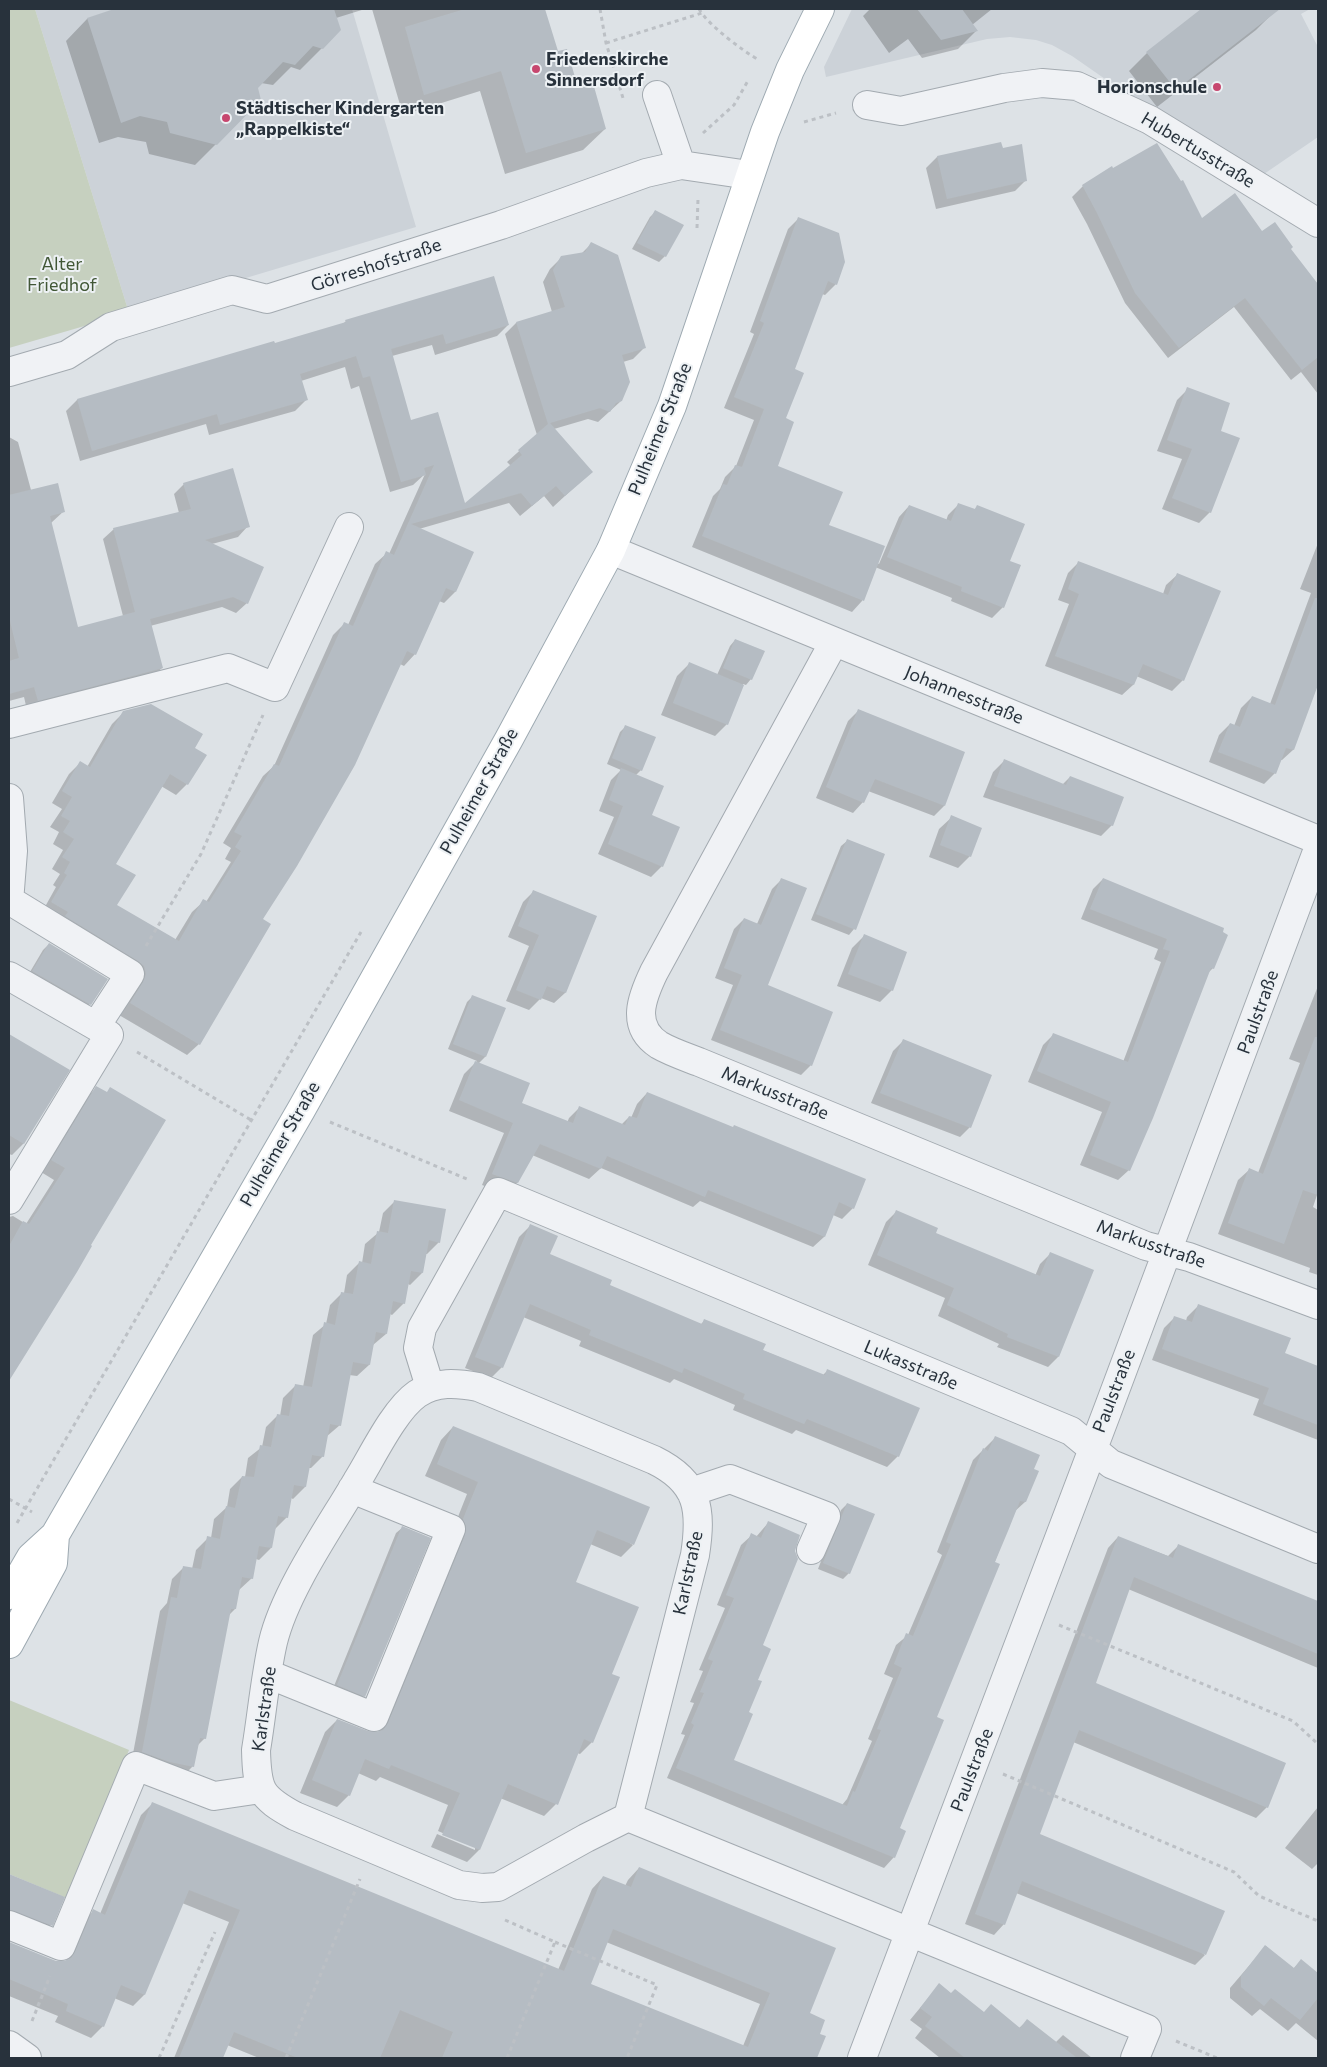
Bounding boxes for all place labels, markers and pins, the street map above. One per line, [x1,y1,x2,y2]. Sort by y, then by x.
place label: Friedenskirche Sinnersdorf [546,48,668,90]
marker: Friedenskirche Sinnersdorf [530,63,542,75]
place label: Horionschule [1097,76,1207,98]
marker: Horionschule [1211,81,1223,93]
place label: Städtischer Kindergarten „Rappelkiste“ [236,97,444,140]
marker: Städtischer Kindergarten „Rappelkiste“ [220,112,232,124]

